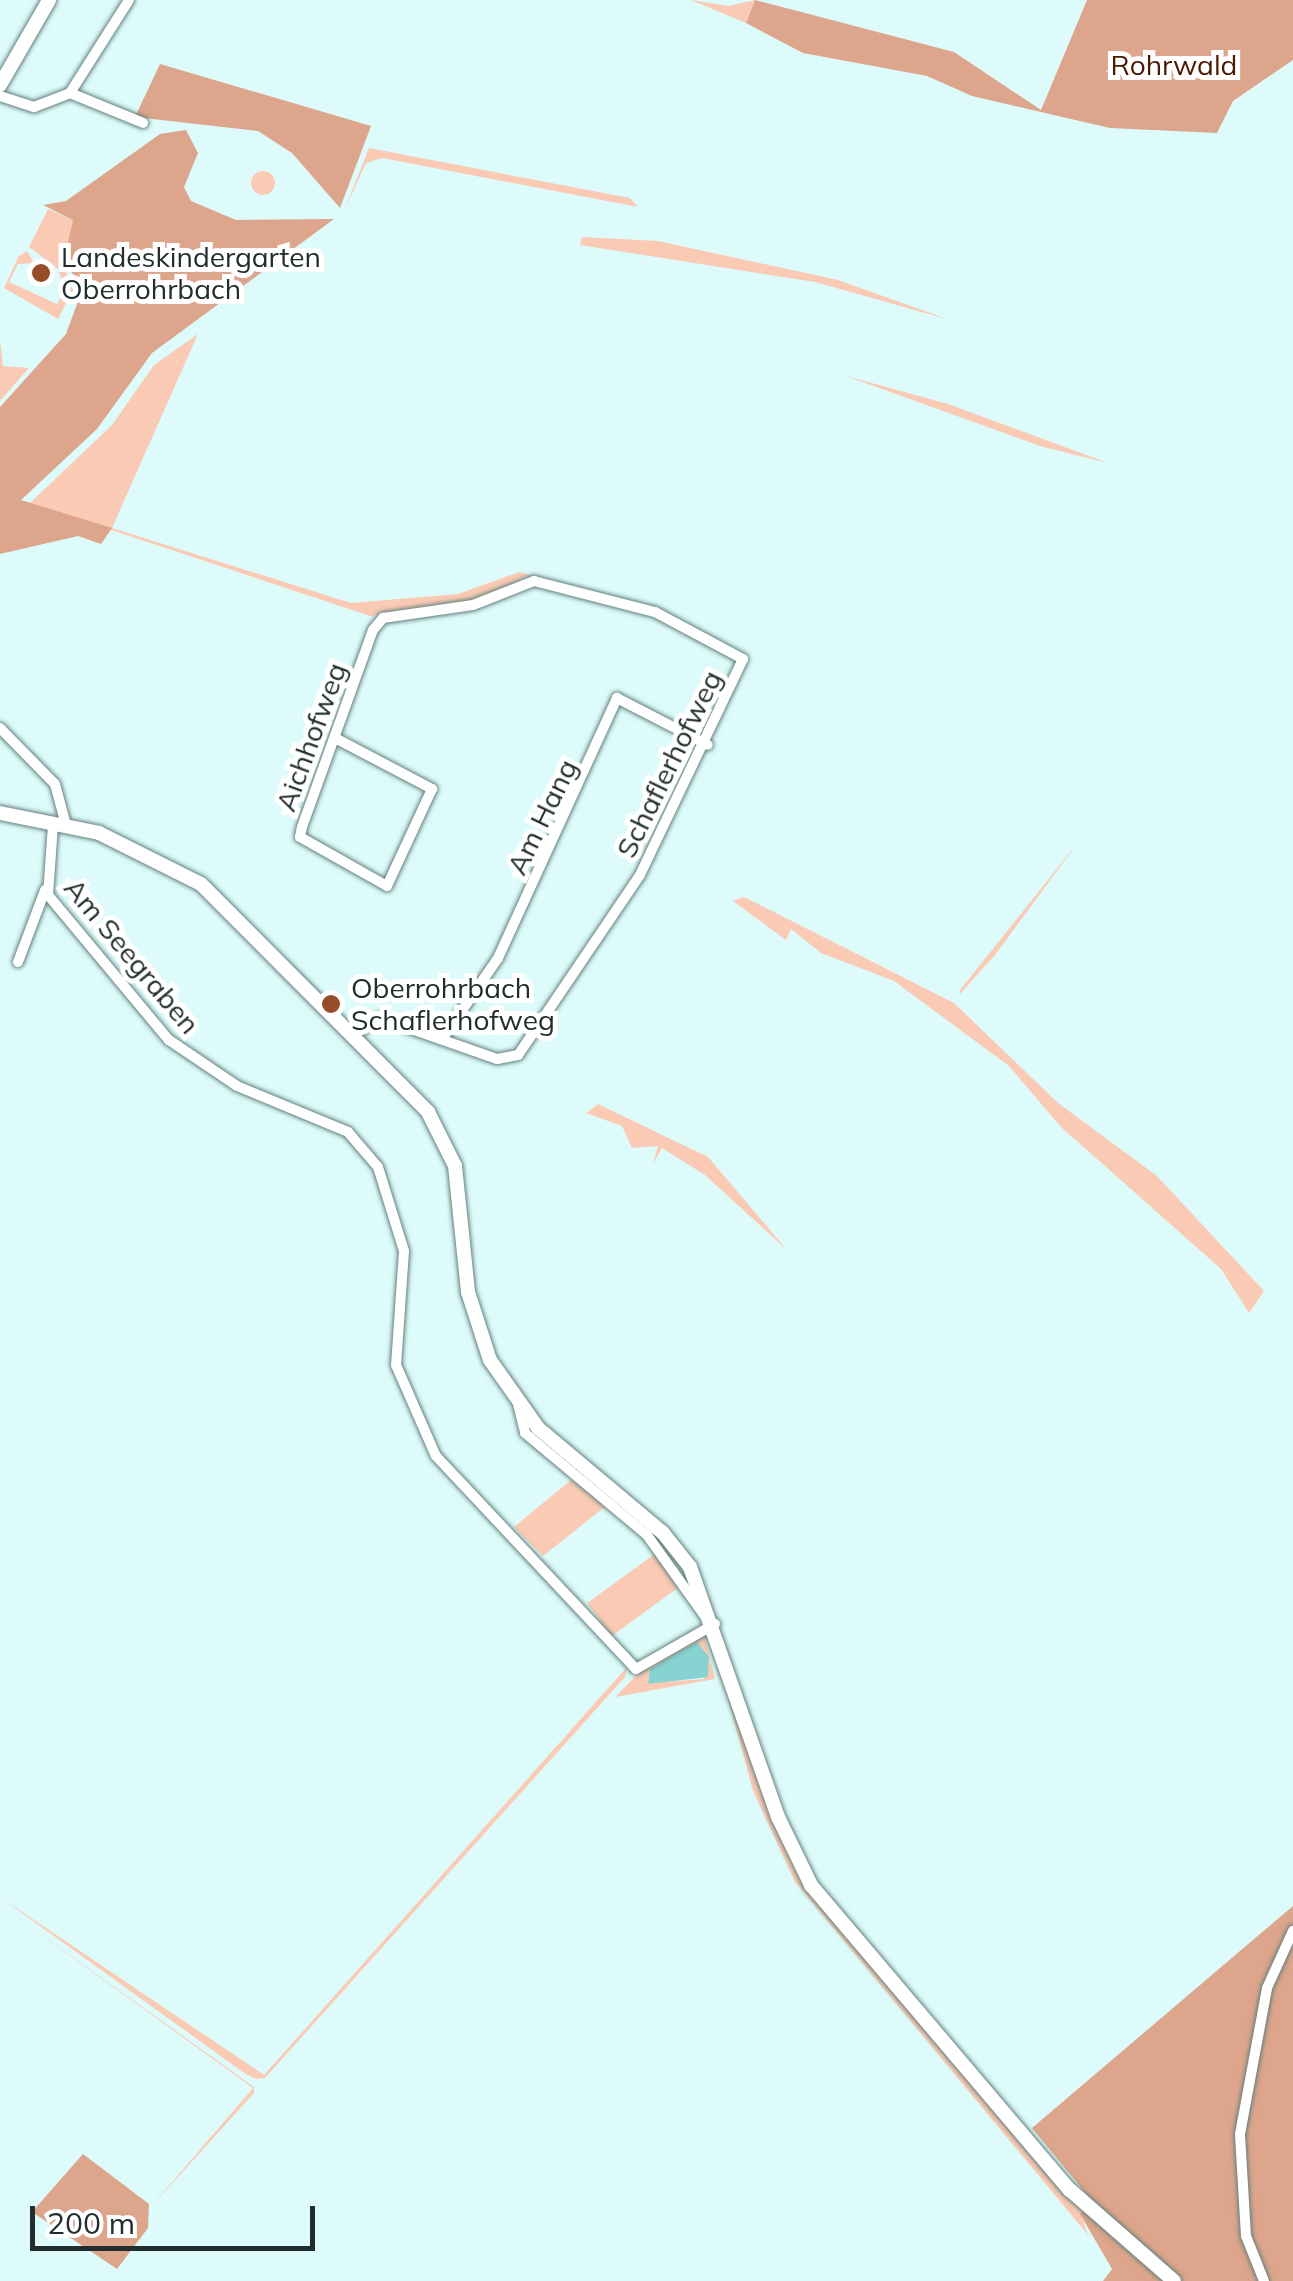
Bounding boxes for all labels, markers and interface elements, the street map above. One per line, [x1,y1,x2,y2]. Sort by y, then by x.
park label: Rohrwald [1111,48,1237,82]
place label: Landeskindergarten Oberrohrbach [61,240,321,306]
marker: Landeskindergarten Oberrohrbach [30,262,52,284]
street label: Aichhofweg [269,658,353,816]
street label: Schaflerhofweg [609,665,729,863]
street label: Am Hang [500,754,584,880]
street label: Am Seegraben [57,871,207,1041]
place label: Oberrohrbach Schaflerhofweg [351,971,555,1037]
marker: Oberrohrbach Schaflerhofweg [320,993,342,1015]
scale bar [35,2186,320,2248]
text: 200 m [47,2204,135,2242]

